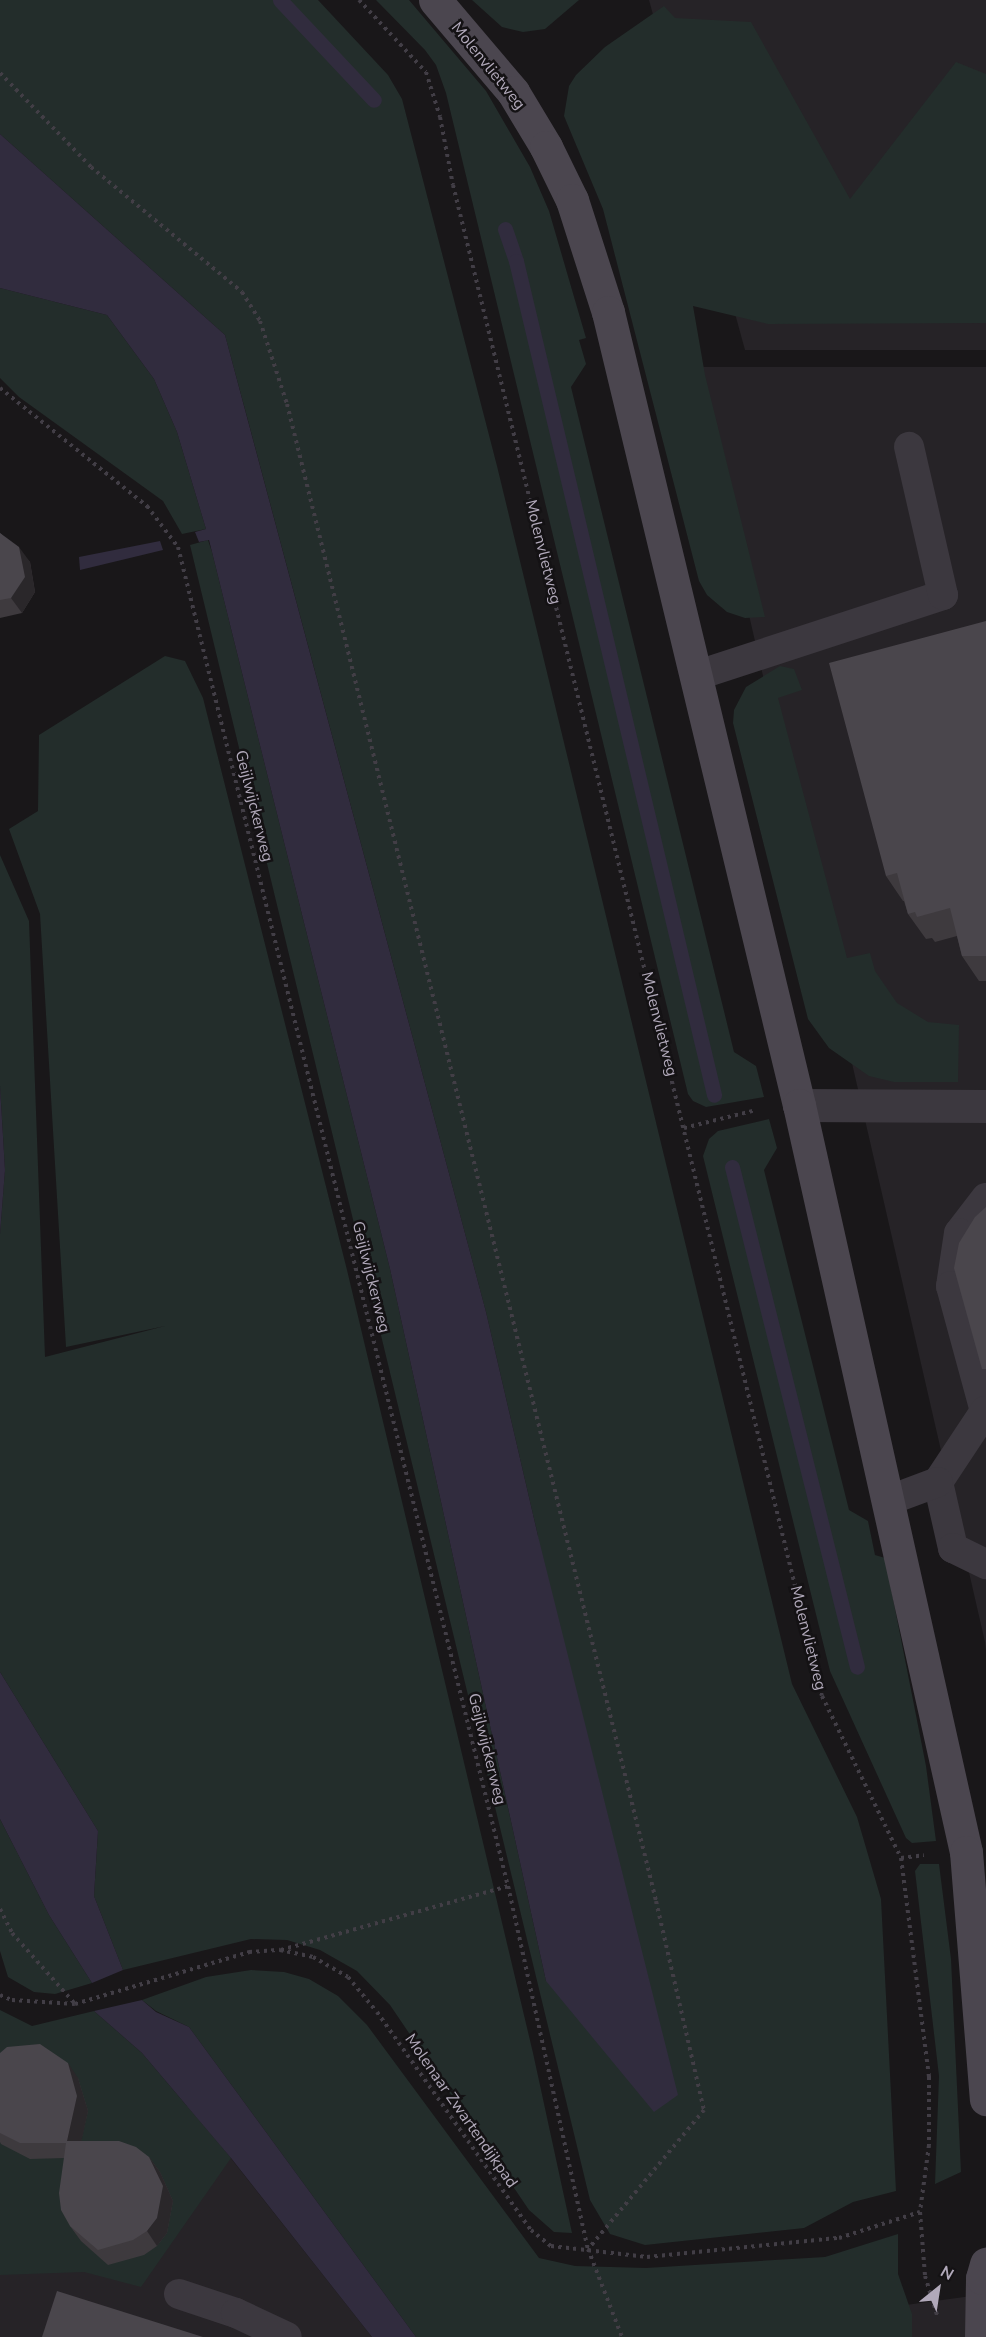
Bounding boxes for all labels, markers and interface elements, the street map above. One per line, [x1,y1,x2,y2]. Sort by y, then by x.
street label: Molenvlietweg [447,18,529,114]
street label: Molenvlietweg [521,498,565,606]
street label: Geijlwijckerweg [231,748,277,864]
street label: Molenvlietweg [637,970,681,1078]
street label: Geijlwijckerweg [348,1219,394,1335]
street label: Molenvlietweg [786,1584,830,1692]
street label: Geijlwijckerweg [464,1691,510,1807]
street label: Molenaar Zwartendijkpad [400,2030,522,2192]
north arrow [908,2259,968,2319]
text: N [936,2261,958,2286]

